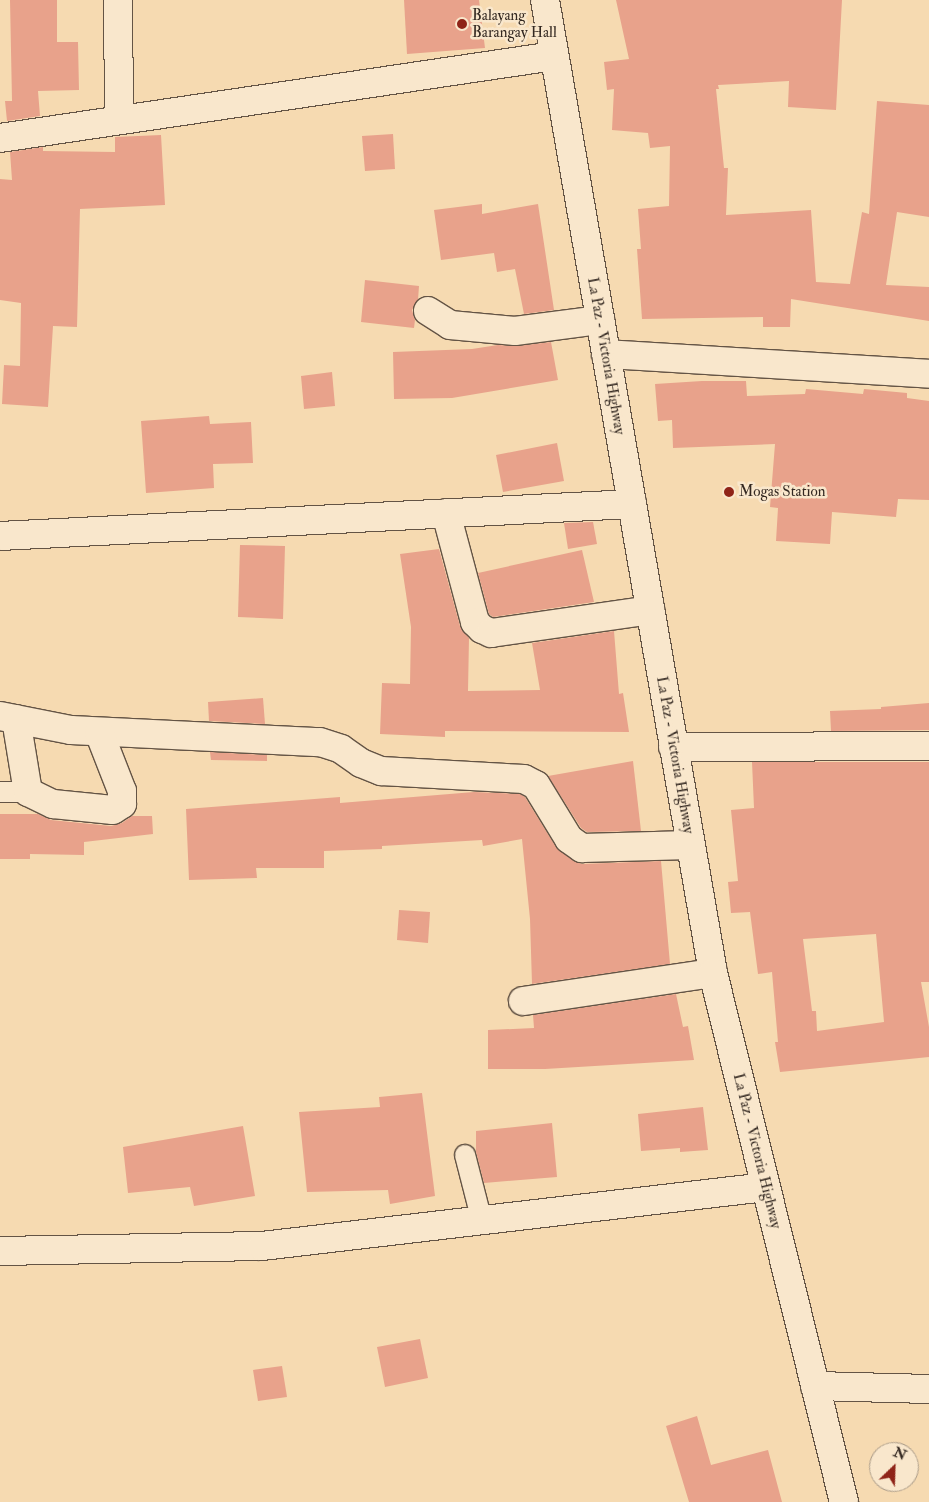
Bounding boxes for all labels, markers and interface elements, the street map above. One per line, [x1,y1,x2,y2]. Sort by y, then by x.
place label: Balayang Barangay Hall [472,6,557,41]
marker: Balayang Barangay Hall [456,18,468,30]
street label: La Paz - Victoria Highway [583,276,629,436]
place label: Mogas Station [739,483,825,501]
marker: Mogas Station [723,486,735,498]
street label: La Paz - Victoria Highway [652,675,698,835]
street label: La Paz - Victoria Highway [729,1072,785,1230]
north arrow [869,1442,919,1492]
text: N [891,1443,909,1464]

